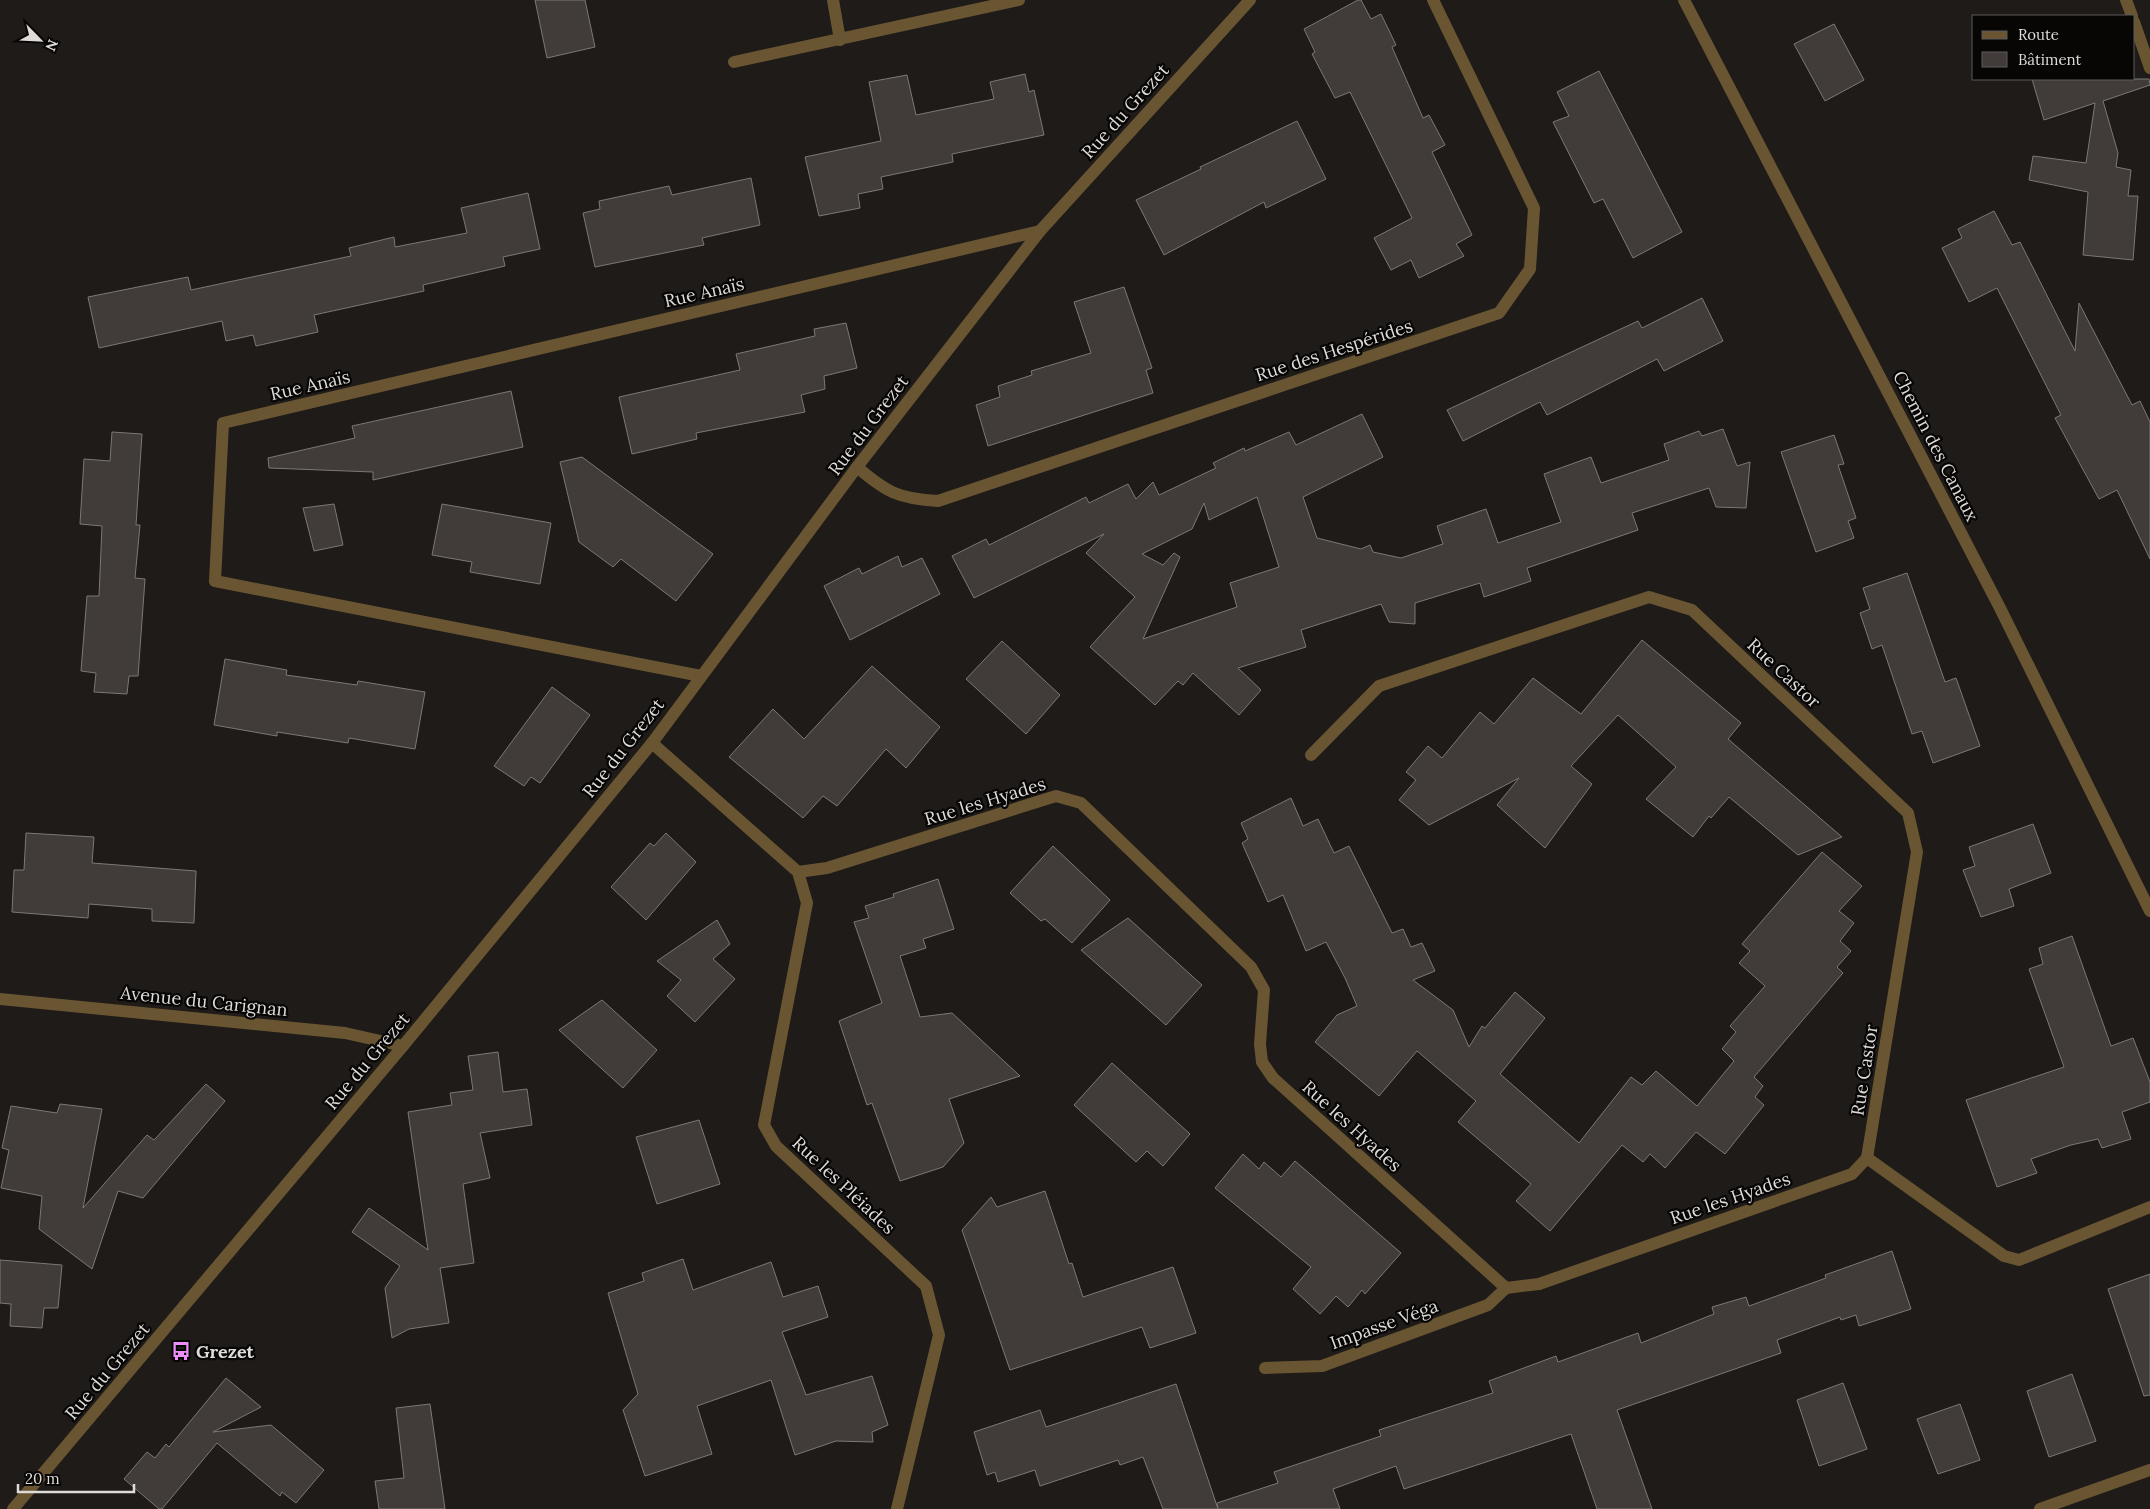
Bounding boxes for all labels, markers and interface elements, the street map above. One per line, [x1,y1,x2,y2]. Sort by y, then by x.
north arrow [15,15,65,65]
legend [1972,15,2135,80]
text: Route [2018,25,2059,44]
text: N [41,37,62,54]
text: Bâtiment [2018,50,2081,69]
street label: Rue du Grezet [1076,59,1174,163]
street label: Rue Anaïs [662,272,746,312]
street label: Rue des Hespérides [1252,314,1416,386]
street label: Rue Anaïs [268,365,352,405]
street label: Chemin des Canaux [1888,367,1984,525]
street label: Rue du Grezet [823,370,913,480]
street label: Rue Castor [1742,633,1826,713]
street label: Rue du Grezet [577,694,669,802]
street label: Rue les Hyades [922,772,1048,830]
street label: Avenue du Carignan [118,981,289,1021]
street label: Rue du Grezet [320,1008,414,1114]
street label: Rue Castor [1845,1023,1883,1117]
street label: Rue les Hyades [1298,1075,1406,1177]
street label: Rue les Pléiades [788,1131,900,1239]
street label: Rue les Hyades [1667,1167,1793,1229]
street label: Impasse Véga [1327,1294,1441,1354]
street label: Rue du Grezet [60,1318,154,1424]
bus stop icon: Grezet [170,1340,192,1362]
place label: Grezet [196,1340,255,1363]
scale bar [18,1462,134,1494]
text: 20 m [25,1469,60,1488]

